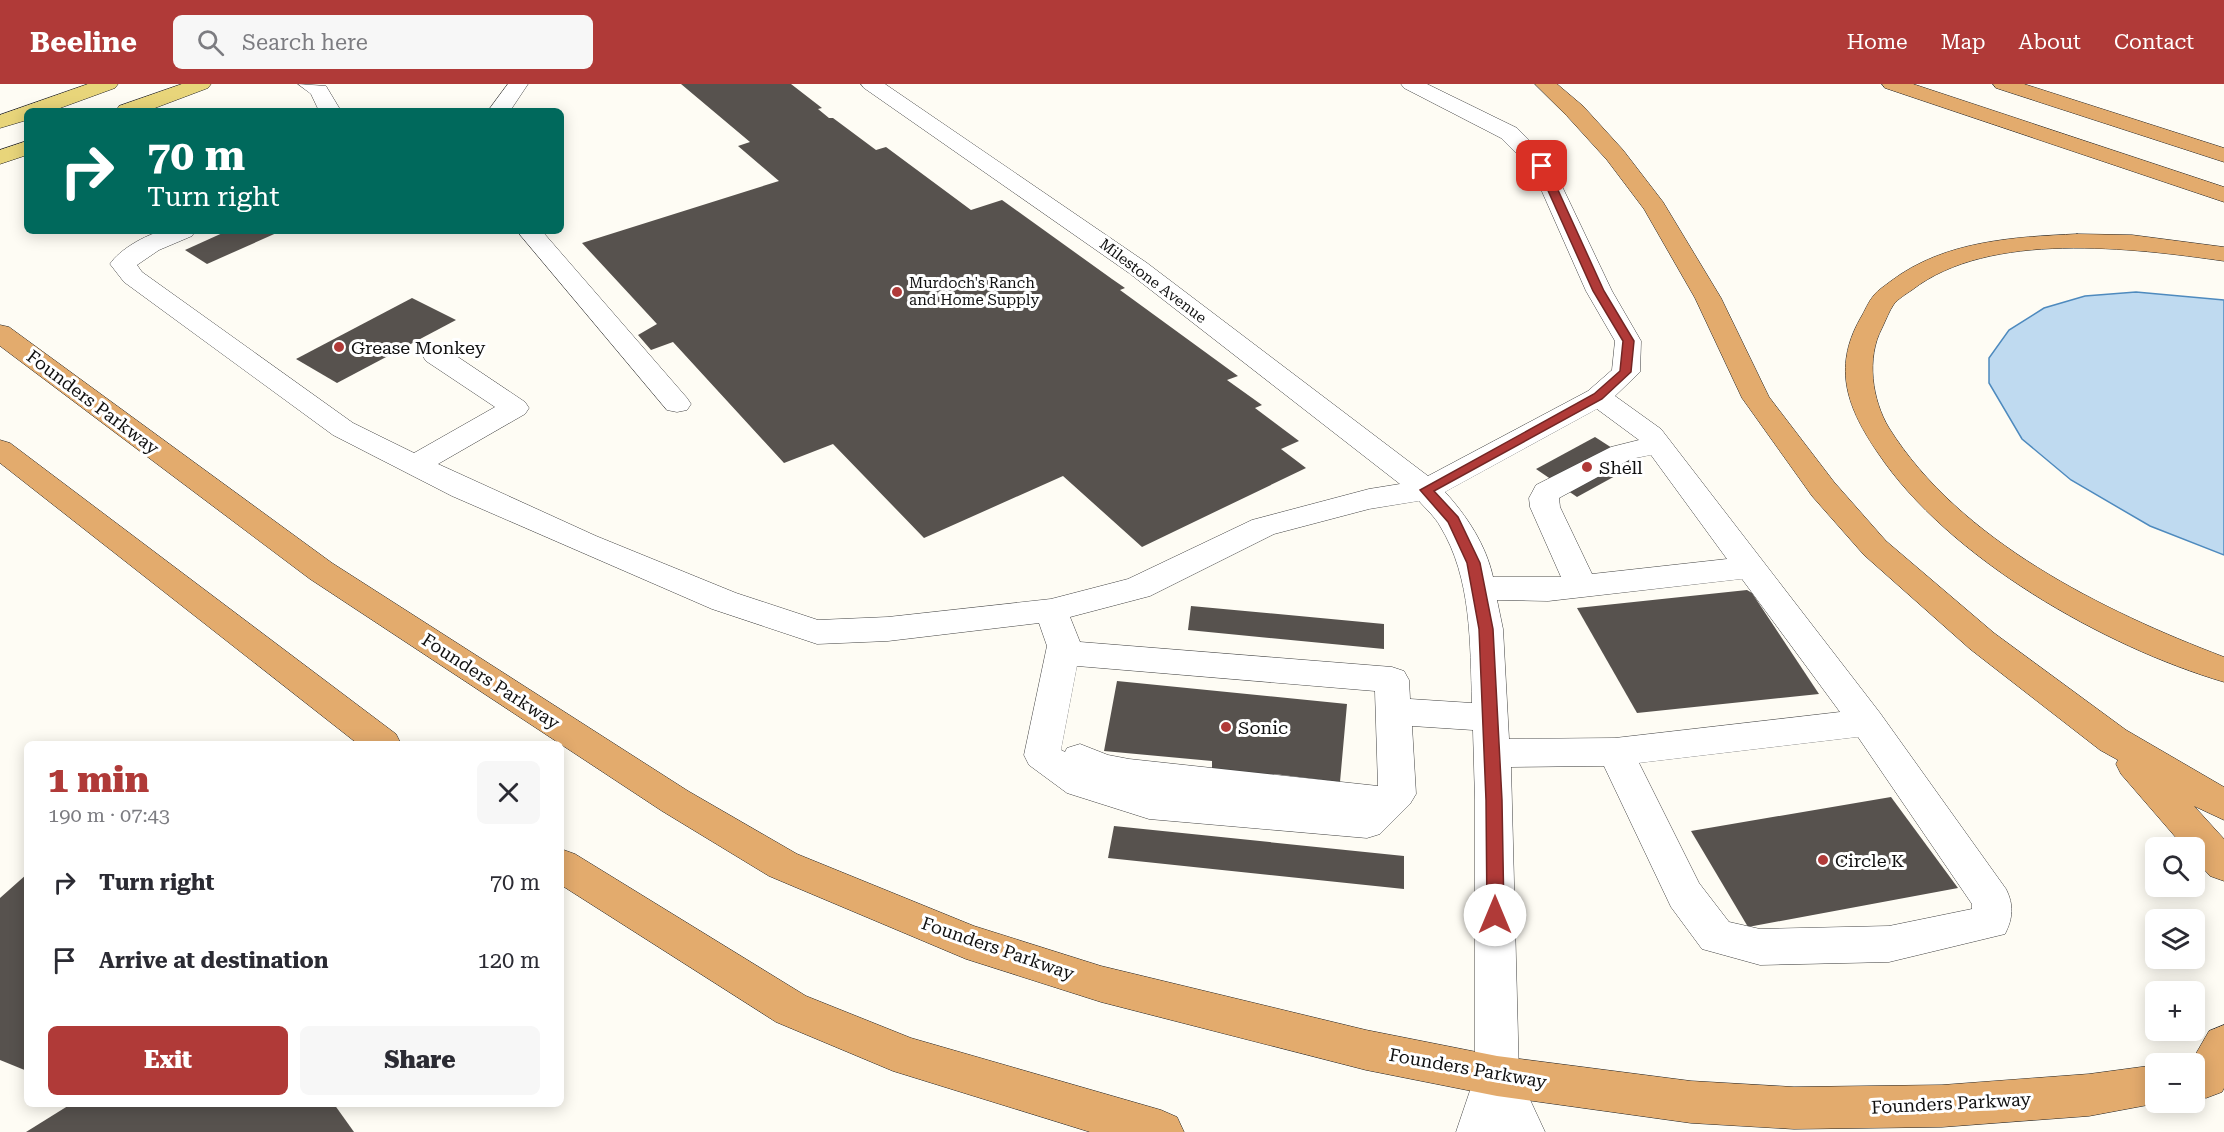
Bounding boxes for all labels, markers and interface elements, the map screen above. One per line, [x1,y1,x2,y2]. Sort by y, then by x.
search box [173,15,593,69]
text: Beeline [30,26,137,59]
icon: search [194,26,227,59]
text: Search here [242,30,368,55]
text: Home [1847,30,1908,54]
text: Map [1941,30,1986,54]
text: About [2019,30,2081,54]
text: Contact [2114,30,2194,54]
text: 70 m [147,131,245,180]
icon: right [48,132,126,210]
pin [1516,140,1567,191]
icon: arrive [1525,149,1558,182]
text: Turn right [147,181,280,213]
street label: Milestone Avenue [1096,235,1210,327]
place label: Murdoch's Ranch and Home Supply [909,274,1039,309]
marker: Murdoch's Ranch and Home Supply [890,285,904,299]
place label: Grease Monkey [351,337,486,358]
marker: Grease Monkey [332,340,346,354]
street label: Founders Parkway [23,346,163,459]
place label: Shell [1599,457,1643,478]
marker: Shell [1580,460,1594,474]
street label: Founders Parkway [418,629,564,734]
place label: Sonic [1238,717,1288,738]
marker: Sonic [1219,720,1233,734]
text: 1 min [48,759,149,801]
button: close [477,761,540,824]
text: 190 m · 07:43 [48,803,170,827]
map controls [2145,837,2205,1113]
button: search [2145,837,2205,897]
place label: Circle K [1835,850,1904,871]
marker: Circle K [1816,853,1830,867]
icon: right [48,866,81,899]
text: Turn right [99,870,214,895]
text: 70 m [490,870,540,895]
position arrow [1463,883,1527,947]
button: layers [2145,909,2205,969]
street label: Founders Parkway [919,912,1077,984]
icon: arrive [48,944,81,977]
text: Arrive at destination [99,948,328,973]
text: 120 m [477,948,540,973]
button: + [2145,981,2205,1041]
button: Exit [48,1026,288,1095]
button: Share [300,1026,540,1095]
street label: Founders Parkway [1387,1044,1549,1092]
button: − [2145,1053,2205,1113]
street label: Founders Parkway [1871,1088,2032,1118]

